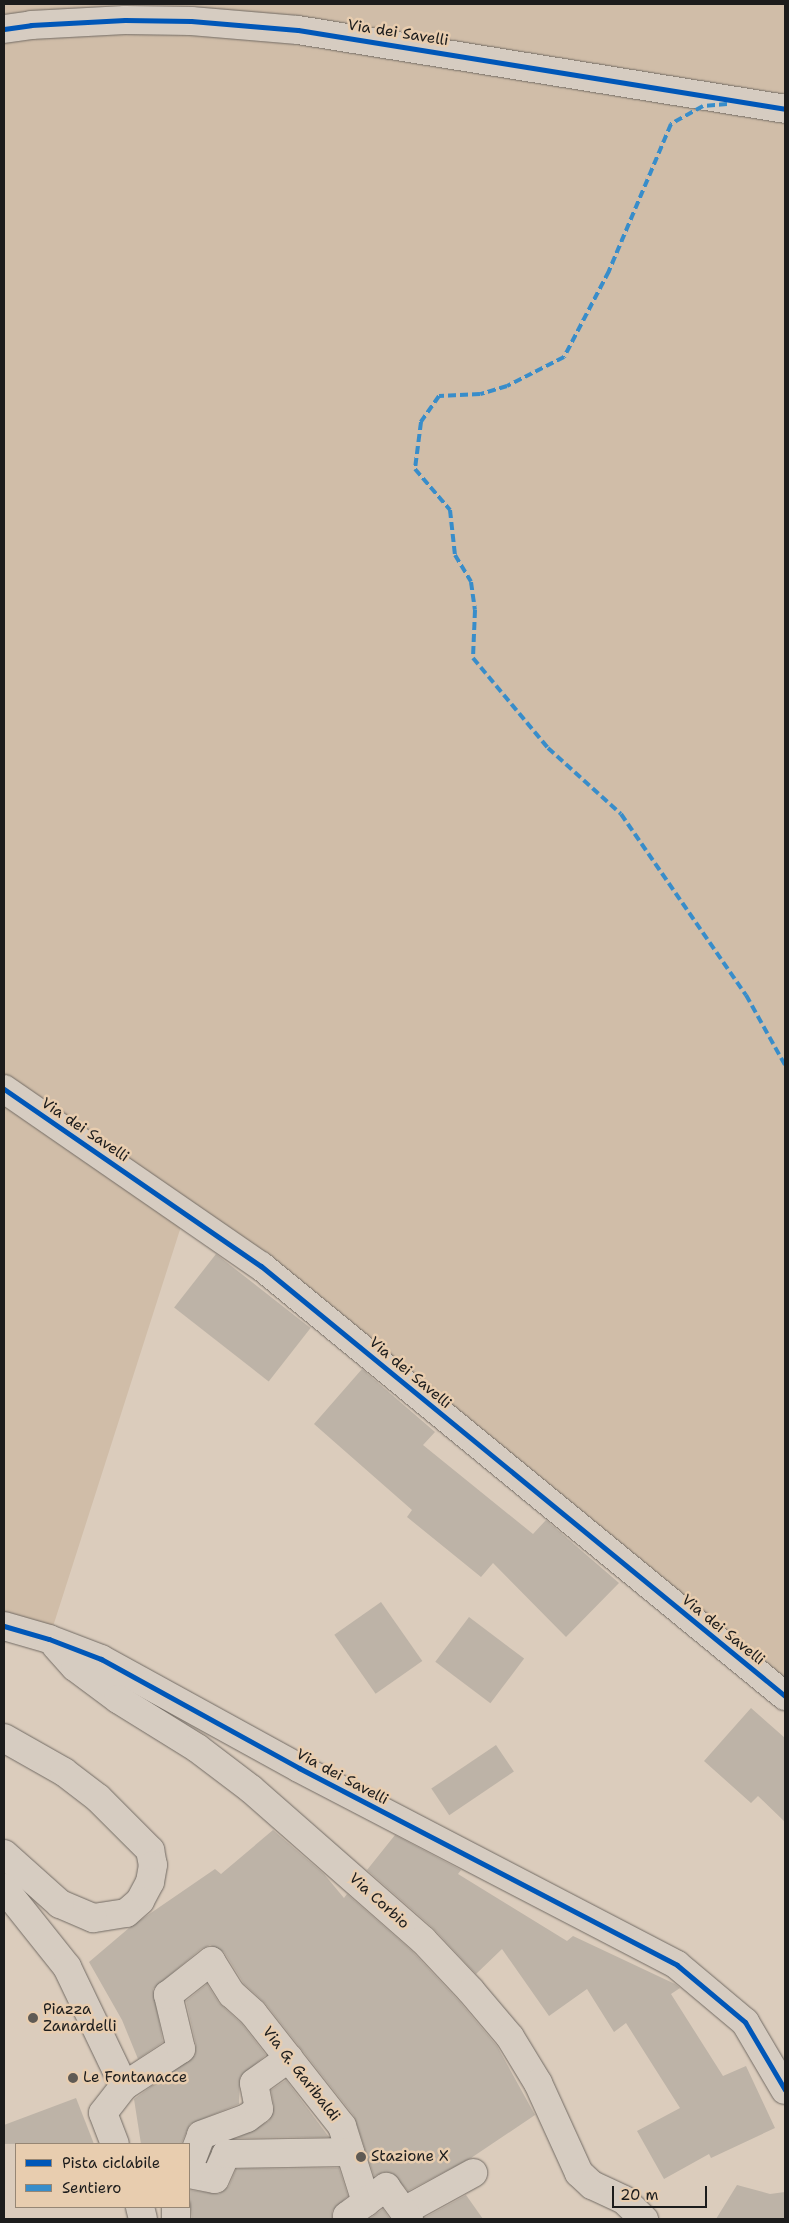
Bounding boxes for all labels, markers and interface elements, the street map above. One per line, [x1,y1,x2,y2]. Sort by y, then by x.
street label: Via dei Savelli [346,16,450,50]
street label: Via dei Savelli [38,1094,132,1166]
street label: Via dei Savelli [365,1333,455,1413]
street label: Via dei Savelli [678,1591,768,1669]
street label: Via dei Savelli [293,1745,391,1809]
street label: Via Corbio [345,1869,413,1933]
place label: Piazza Zanardelli [43,2000,117,2035]
marker: Piazza Zanardelli [27,2012,39,2024]
street label: Via G. Garibaldi [258,2023,344,2125]
place label: Le Fontanacce [83,2069,187,2087]
marker: Le Fontanacce [67,2072,79,2084]
legend [15,2143,190,2208]
place label: Stazione X [371,2148,449,2166]
marker: Stazione X [355,2151,367,2163]
text: Pista ciclabile [62,2153,160,2173]
scale bar [614,2176,709,2208]
text: Sentiero [62,2178,121,2198]
text: 20 m [620,2185,659,2205]

